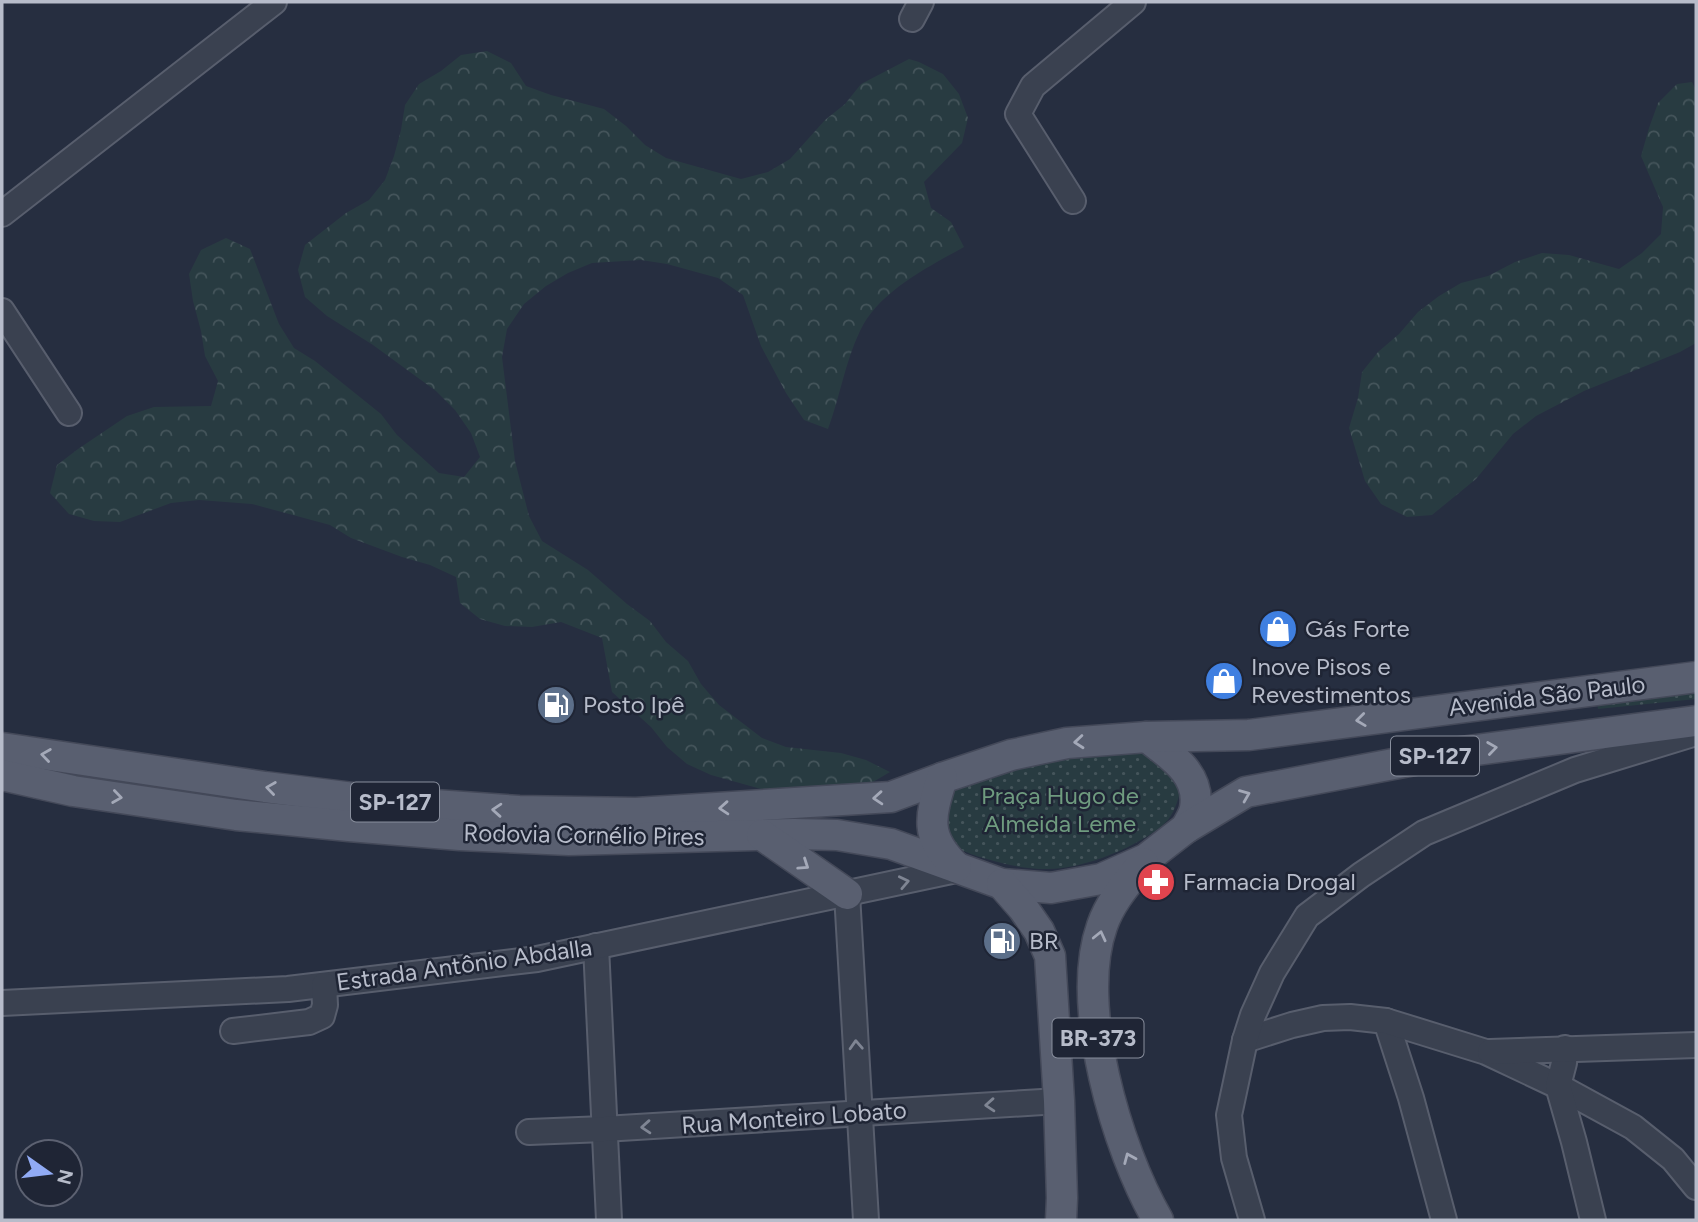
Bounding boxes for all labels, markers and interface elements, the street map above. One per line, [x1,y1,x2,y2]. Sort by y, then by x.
shop icon: Gás Forte [1257,608,1299,650]
place label: Gás Forte [1305,614,1410,643]
place label: Inove Pisos e Revestimentos [1251,652,1411,709]
shop icon: Inove Pisos e Revestimentos [1203,660,1245,702]
street label: Avenida São Paulo [1447,669,1647,722]
fuel station icon: Posto Ipê [535,684,577,726]
place label: Posto Ipê [583,690,684,719]
one-way arrow [1355,713,1367,728]
one-way arrow [1073,734,1084,749]
road number: SP-127 [1391,736,1479,776]
one-way arrow [1486,741,1498,756]
one-way arrow [40,747,51,762]
one-way arrow [265,780,277,795]
park label: Praça Hugo de Almeida Leme [981,781,1139,838]
road number: SP-127 [351,782,439,822]
one-way arrow [111,789,123,804]
one-way arrow [1238,789,1250,803]
one-way arrow [872,790,883,805]
one-way arrow [718,800,729,815]
one-way arrow [491,803,502,818]
street label: Rodovia Cornélio Pires [463,818,705,851]
one-way arrow [797,857,810,870]
pharmacy icon: Farmacia Drogal [1135,861,1177,903]
place label: Farmacia Drogal [1183,867,1356,896]
one-way arrow [898,876,910,891]
fuel station icon: BR [981,920,1023,962]
place label: BR [1029,926,1059,955]
one-way arrow [1092,930,1106,942]
street label: Estrada Antônio Abdalla [334,932,594,997]
road number: BR-373 [1052,1018,1144,1058]
one-way arrow [849,1040,864,1051]
street label: Rua Monteiro Lobato [680,1095,907,1140]
one-way arrow [985,1097,996,1112]
one-way arrow [640,1119,651,1134]
north arrow [14,1138,84,1208]
one-way arrow [1123,1153,1137,1166]
text: N [52,1167,78,1187]

